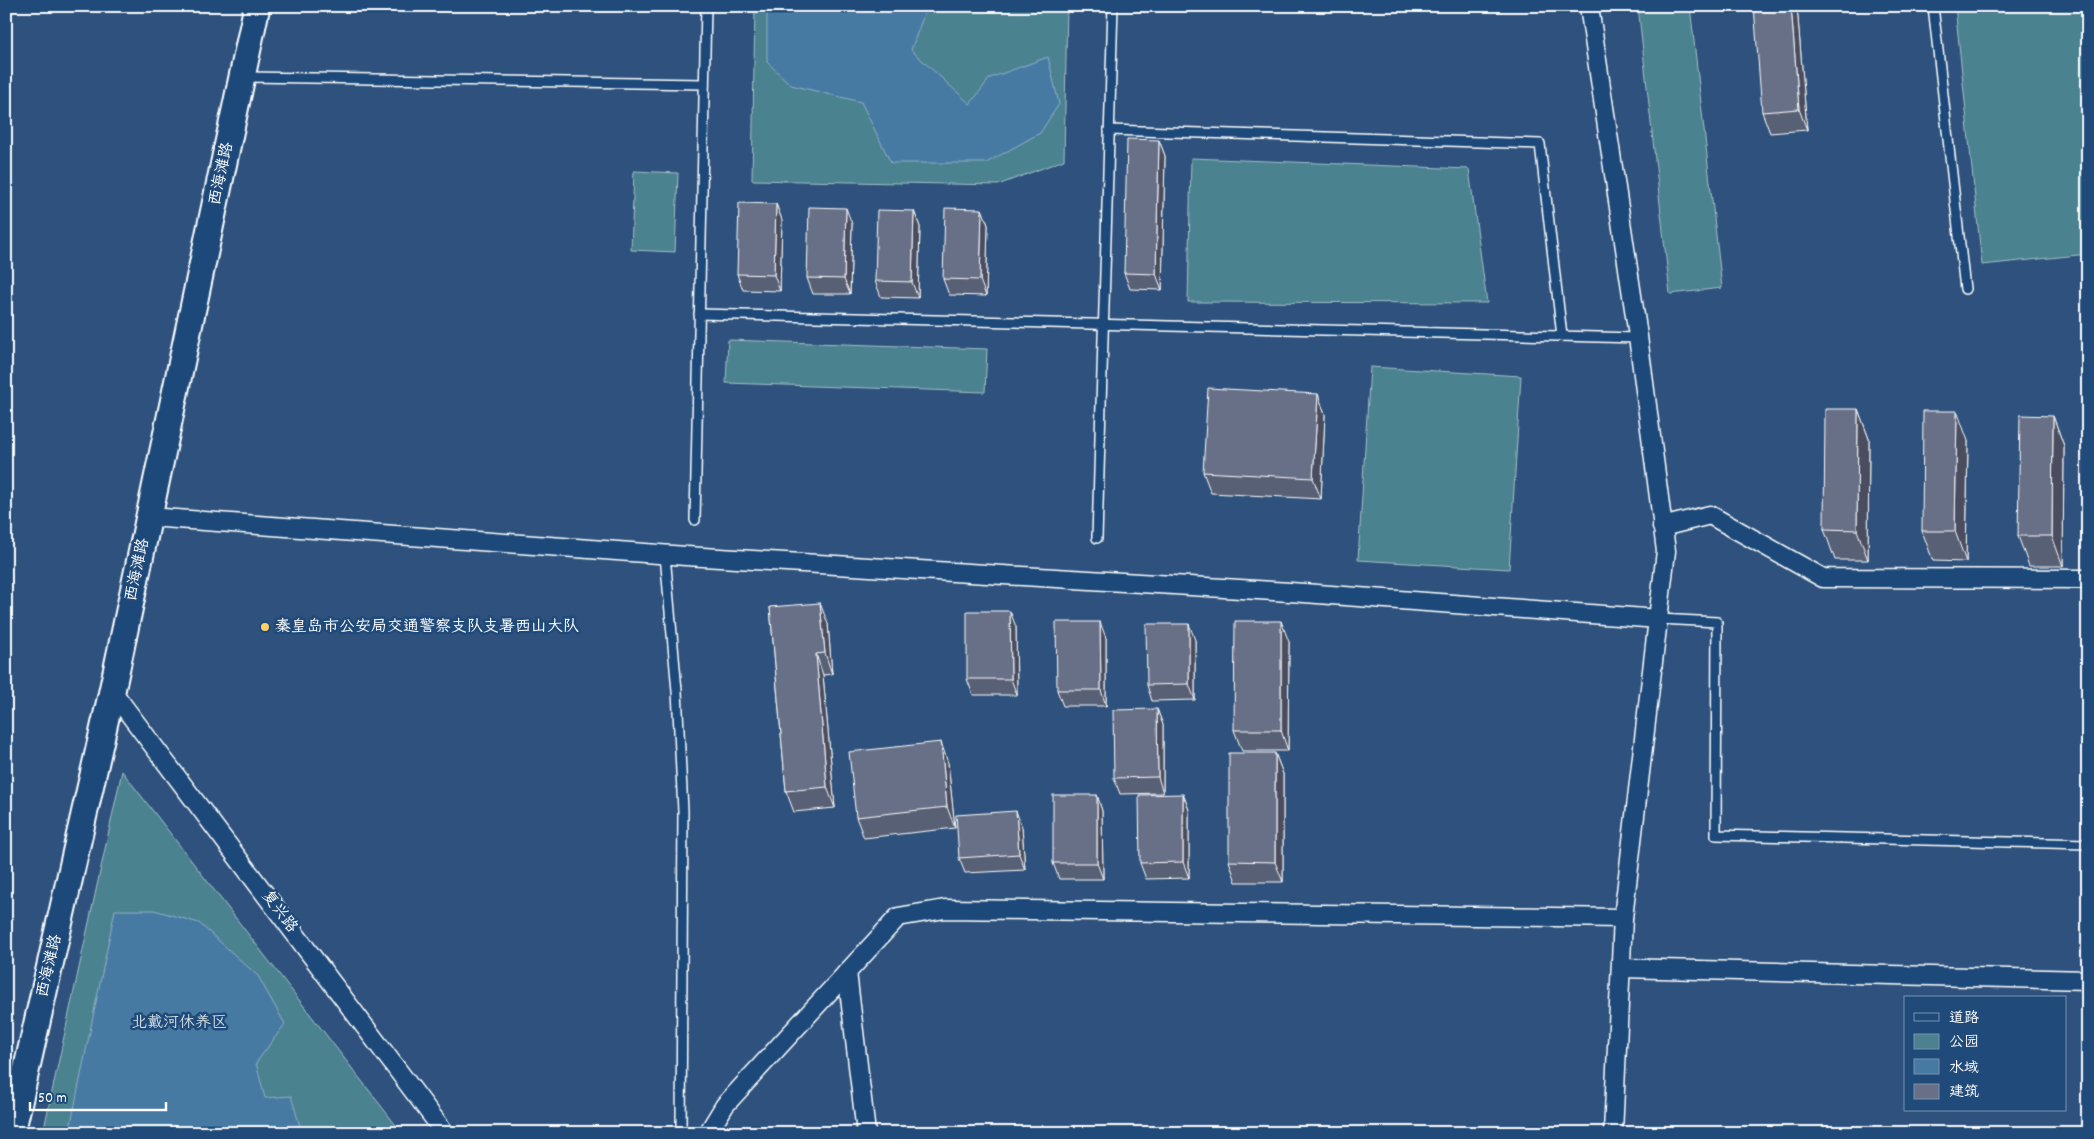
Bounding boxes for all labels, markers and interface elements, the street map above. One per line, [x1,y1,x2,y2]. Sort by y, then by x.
street label: 西海滩路 [204,140,240,208]
street label: 西海滩路 [120,536,156,604]
place label: 秦皇岛市公安局交通警察支队支暑西山大队 [275,616,579,639]
marker: 秦皇岛市公安局交通警察支队支暑西山大队 [259,621,271,633]
street label: 复兴路 [255,886,303,938]
street label: 西海滩路 [32,932,68,1000]
legend [1904,996,2066,1112]
text: 道路 [1949,1008,1979,1030]
park label: 北戴河休养区 [131,1012,227,1035]
text: 公园 [1949,1032,1979,1054]
text: 水域 [1949,1058,1979,1080]
scale bar [30,1079,166,1111]
text: 建筑 [1949,1082,1979,1104]
text: 50 m [38,1088,67,1110]

